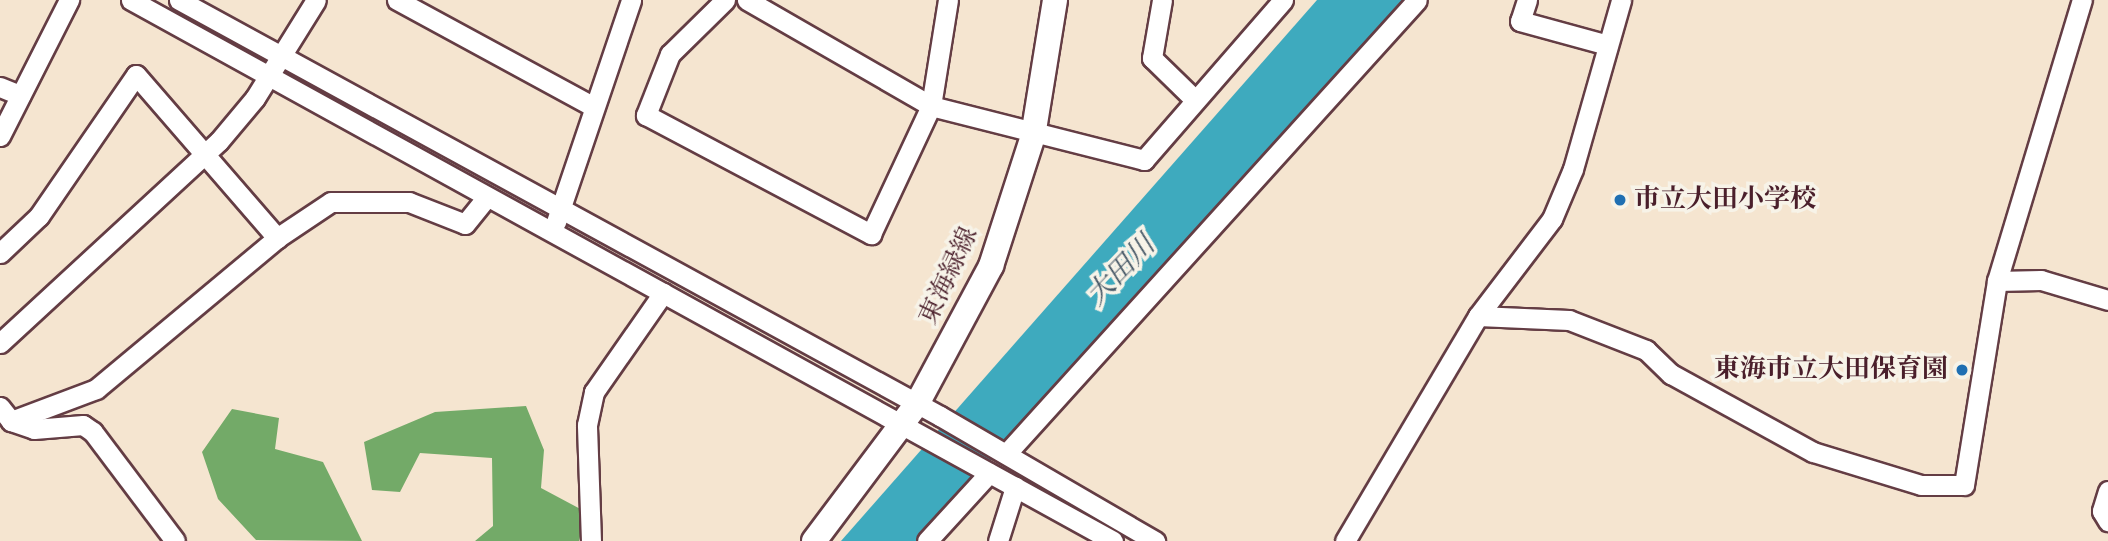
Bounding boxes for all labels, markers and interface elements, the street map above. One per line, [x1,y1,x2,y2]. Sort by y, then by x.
place label: 市立大田小学校 [1634,184,1816,216]
marker: 市立大田小学校 [1612,192,1628,208]
street label: 東海緑線 [913,222,985,330]
water label: 大田川 [1080,229,1162,313]
place label: 東海市立大田保育園 [1714,354,1948,386]
marker: 東海市立大田保育園 [1954,362,1970,378]

